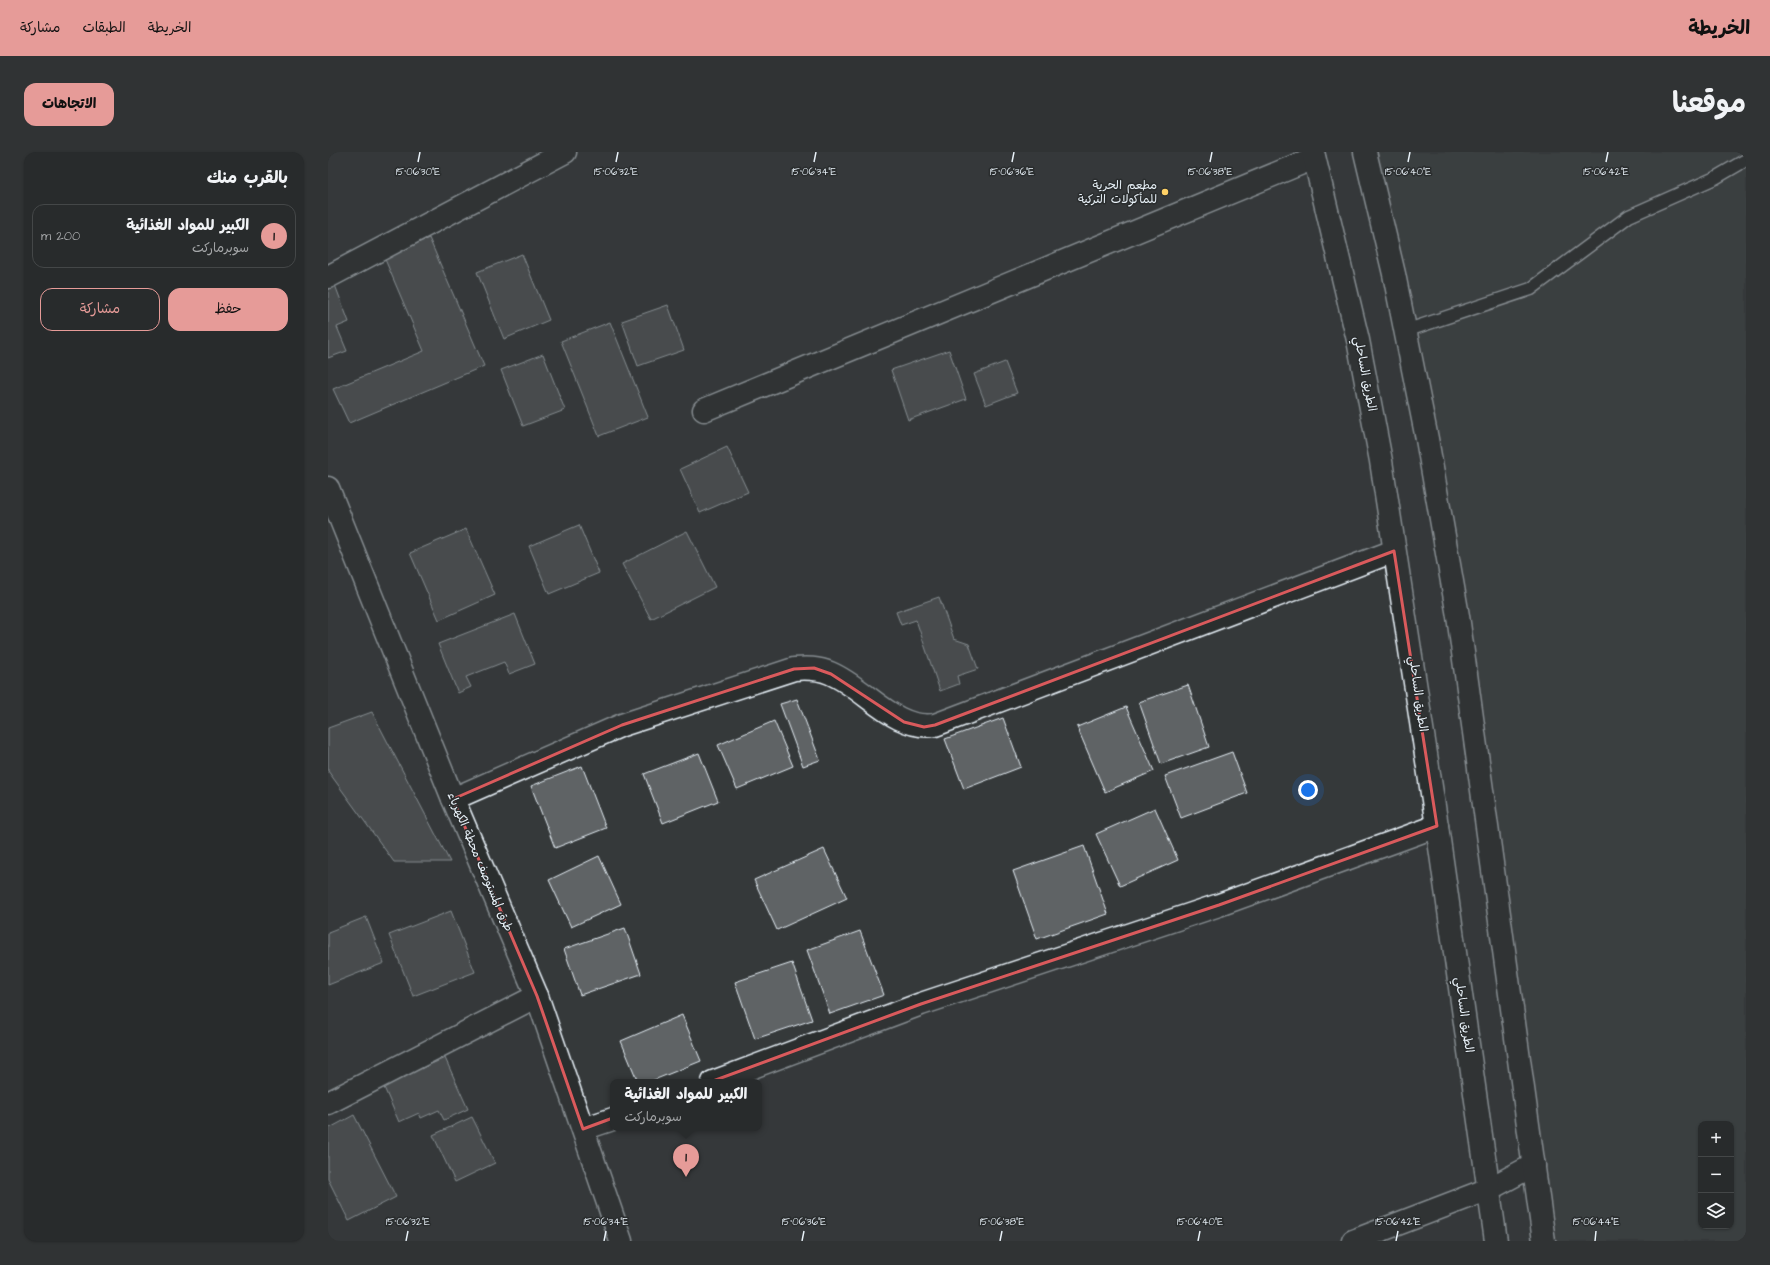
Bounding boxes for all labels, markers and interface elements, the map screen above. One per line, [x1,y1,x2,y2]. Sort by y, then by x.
text: الخريطة [1688,15,1750,42]
text: مشاركة [20,18,60,38]
text: الطبقات [82,18,126,38]
text: الخريطة [148,18,191,38]
button: الاتجاهات [24,83,114,126]
text: موقعنا [1672,84,1746,123]
text: 15°06'30"E [396,165,440,179]
text: 15°06'32"E [594,165,638,179]
text: 15°06'34"E [792,165,837,179]
text: 15°06'36"E [990,165,1034,179]
text: 15°06'38"E [1188,165,1232,179]
text: 15°06'40"E [1385,165,1431,179]
text: 15°06'42"E [1583,165,1629,179]
text: بالقرب منك [207,166,288,190]
place label: مطعم الحرية للمأكولات التركية [1078,177,1157,208]
marker: مطعم الحرية للمأكولات التركية [1160,187,1170,197]
text: الكبير للمواد الغذائية [126,215,249,236]
text: 200 m [41,227,80,245]
text: 1 [273,227,275,245]
text: سوبرماركت [192,239,249,257]
button: مشاركة [40,288,160,331]
button: حفظ [168,288,288,331]
street label: الطريق الساحلي [1347,335,1381,413]
street label: الطريق الساحلي [1402,655,1432,733]
your location [1298,780,1318,800]
street label: طرق المستوصف محطة الكهرباء [443,790,517,934]
street label: الطريق الساحلي [1448,976,1478,1054]
popup [610,1079,762,1131]
text: الكبير للمواد الغذائية [625,1084,747,1105]
text: سوبرماركت [625,1108,682,1126]
map controls [1698,1121,1734,1229]
button: + [1698,1121,1734,1157]
pin: 1 [673,1144,699,1177]
button: − [1698,1157,1734,1193]
button: layers [1698,1193,1734,1229]
text: 15°06'32"E [386,1215,430,1229]
text: 15°06'34"E [584,1215,629,1229]
text: 15°06'36"E [782,1215,826,1229]
text: 15°06'38"E [980,1215,1024,1229]
text: 15°06'40"E [1177,1215,1223,1229]
text: 15°06'42"E [1375,1215,1421,1229]
text: 15°06'44"E [1573,1215,1619,1229]

